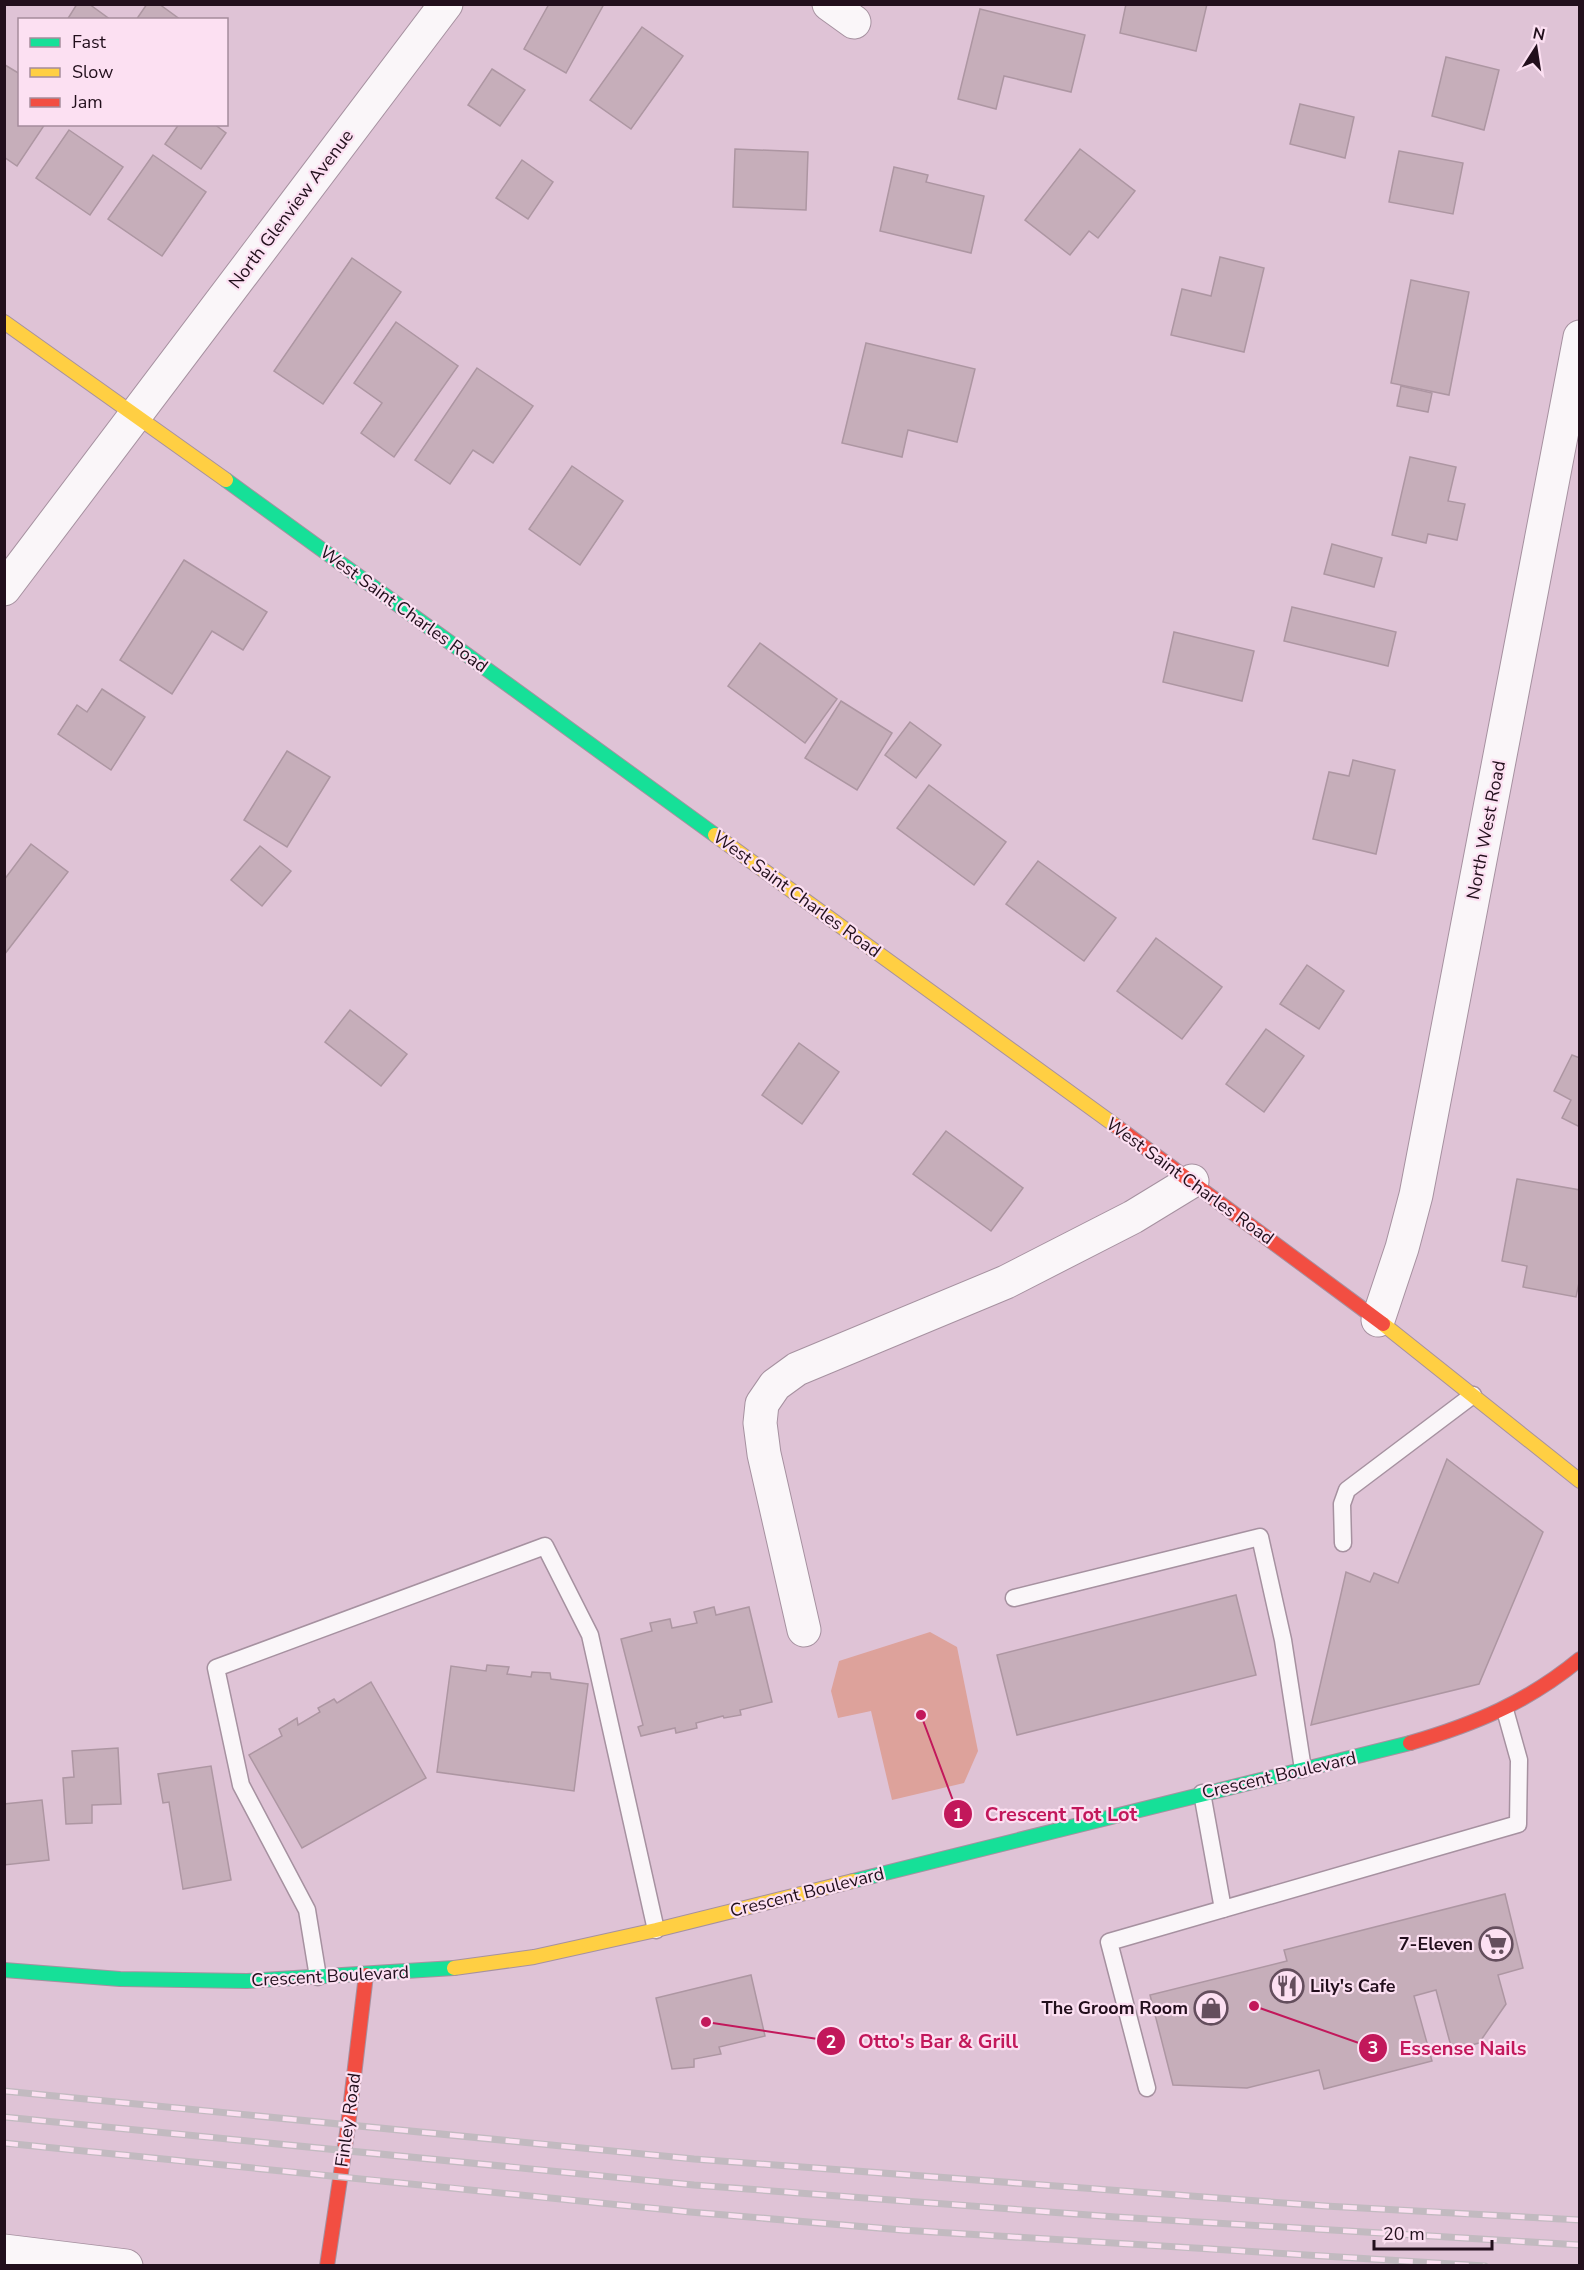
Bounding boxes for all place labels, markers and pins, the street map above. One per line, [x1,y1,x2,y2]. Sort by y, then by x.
callout: Crescent Tot Lot [943,1795,1149,1833]
supermarket icon: 7-Eleven [1478,1926,1514,1962]
place label: 7-Eleven [1399,1932,1473,1956]
restaurant icon: Lily's Cafe [1269,1968,1305,2004]
place label: Lily's Cafe [1310,1974,1396,1998]
shop icon: The Groom Room [1193,1990,1229,2026]
place label: The Groom Room [1041,1996,1188,2020]
callout: Otto's Bar & Grill [816,2022,1031,2060]
callout: Essense Nails [1358,2029,1538,2067]

